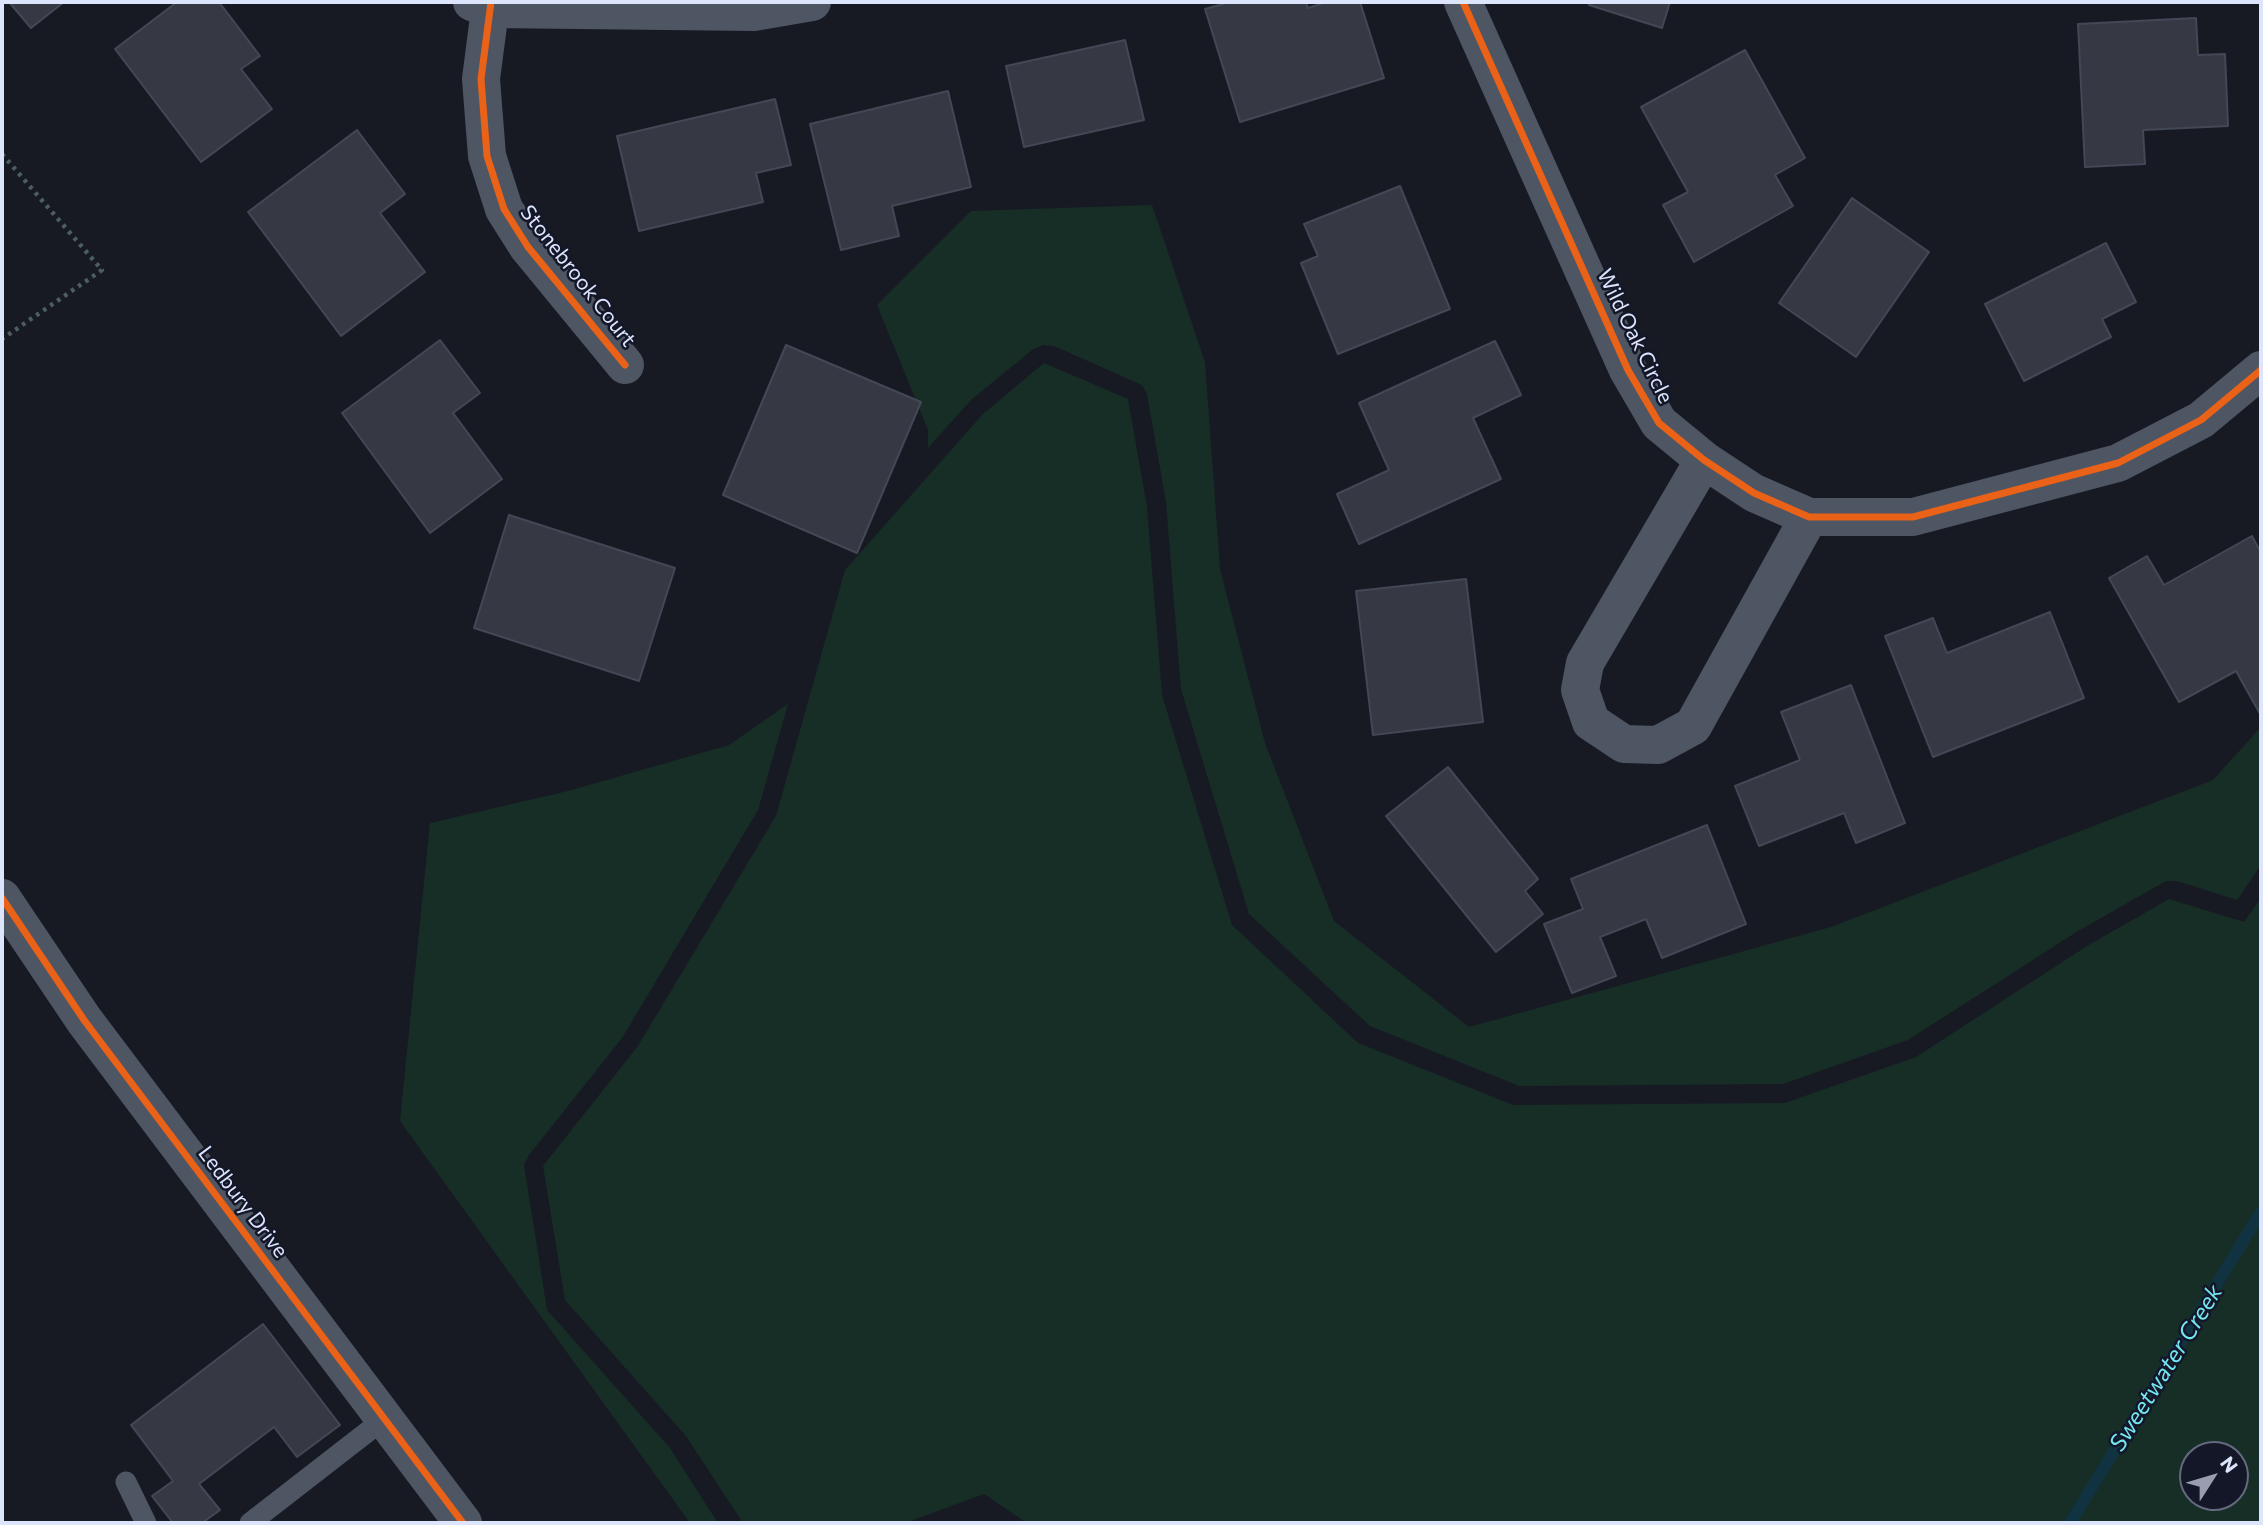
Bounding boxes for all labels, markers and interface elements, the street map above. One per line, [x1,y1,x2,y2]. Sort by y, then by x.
street label: Stonebrook Court [515,200,641,352]
street label: Wild Oak Circle [1592,265,1678,407]
street label: Ledbury Drive [193,1141,293,1263]
water label: Sweetwater Creek [2104,1280,2228,1456]
north arrow [2179,1441,2249,1511]
text: N [2216,1452,2243,1477]

